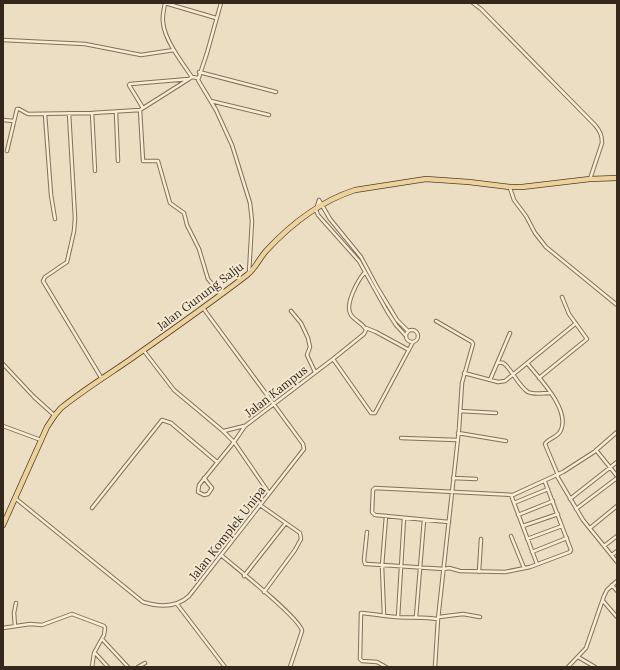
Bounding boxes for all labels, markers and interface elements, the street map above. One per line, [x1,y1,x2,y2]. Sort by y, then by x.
street label: Jalan Gunung Salju [153,258,246,334]
street label: Jalan Kampus [241,362,311,421]
street label: Jalan Komplek Unipa [185,483,269,584]

